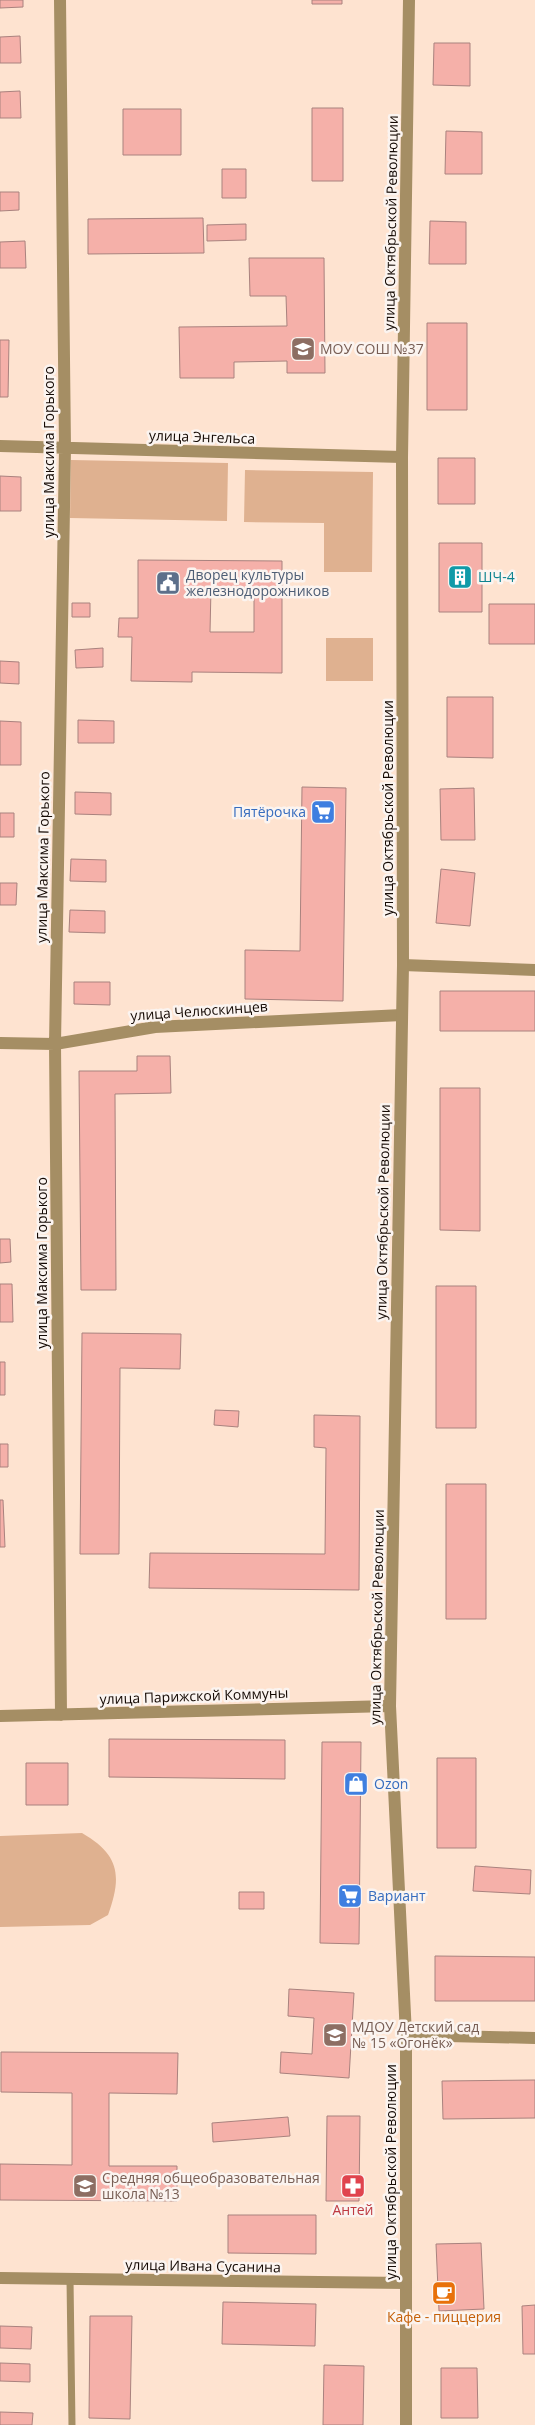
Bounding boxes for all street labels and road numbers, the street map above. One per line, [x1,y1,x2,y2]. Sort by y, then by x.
street label: улица Октябрьской Революции [379,115,402,331]
street label: улица Максима Горького [39,366,58,538]
street label: улица Энгельса [148,425,256,448]
street label: улица Октябрьской Революции [378,700,397,916]
street label: улица Максима Горького [32,771,53,943]
street label: улица Челюскинцев [130,996,268,1025]
street label: улица Октябрьской Революции [371,1104,394,1320]
street label: улица Максима Горького [32,1177,51,1349]
street label: улица Октябрьской Революции [365,1509,388,1725]
street label: улица Парижской Коммуны [99,1683,289,1708]
street label: улица Октябрьской Революции [381,2064,400,2280]
street label: улица Ивана Сусанина [125,2255,281,2276]

